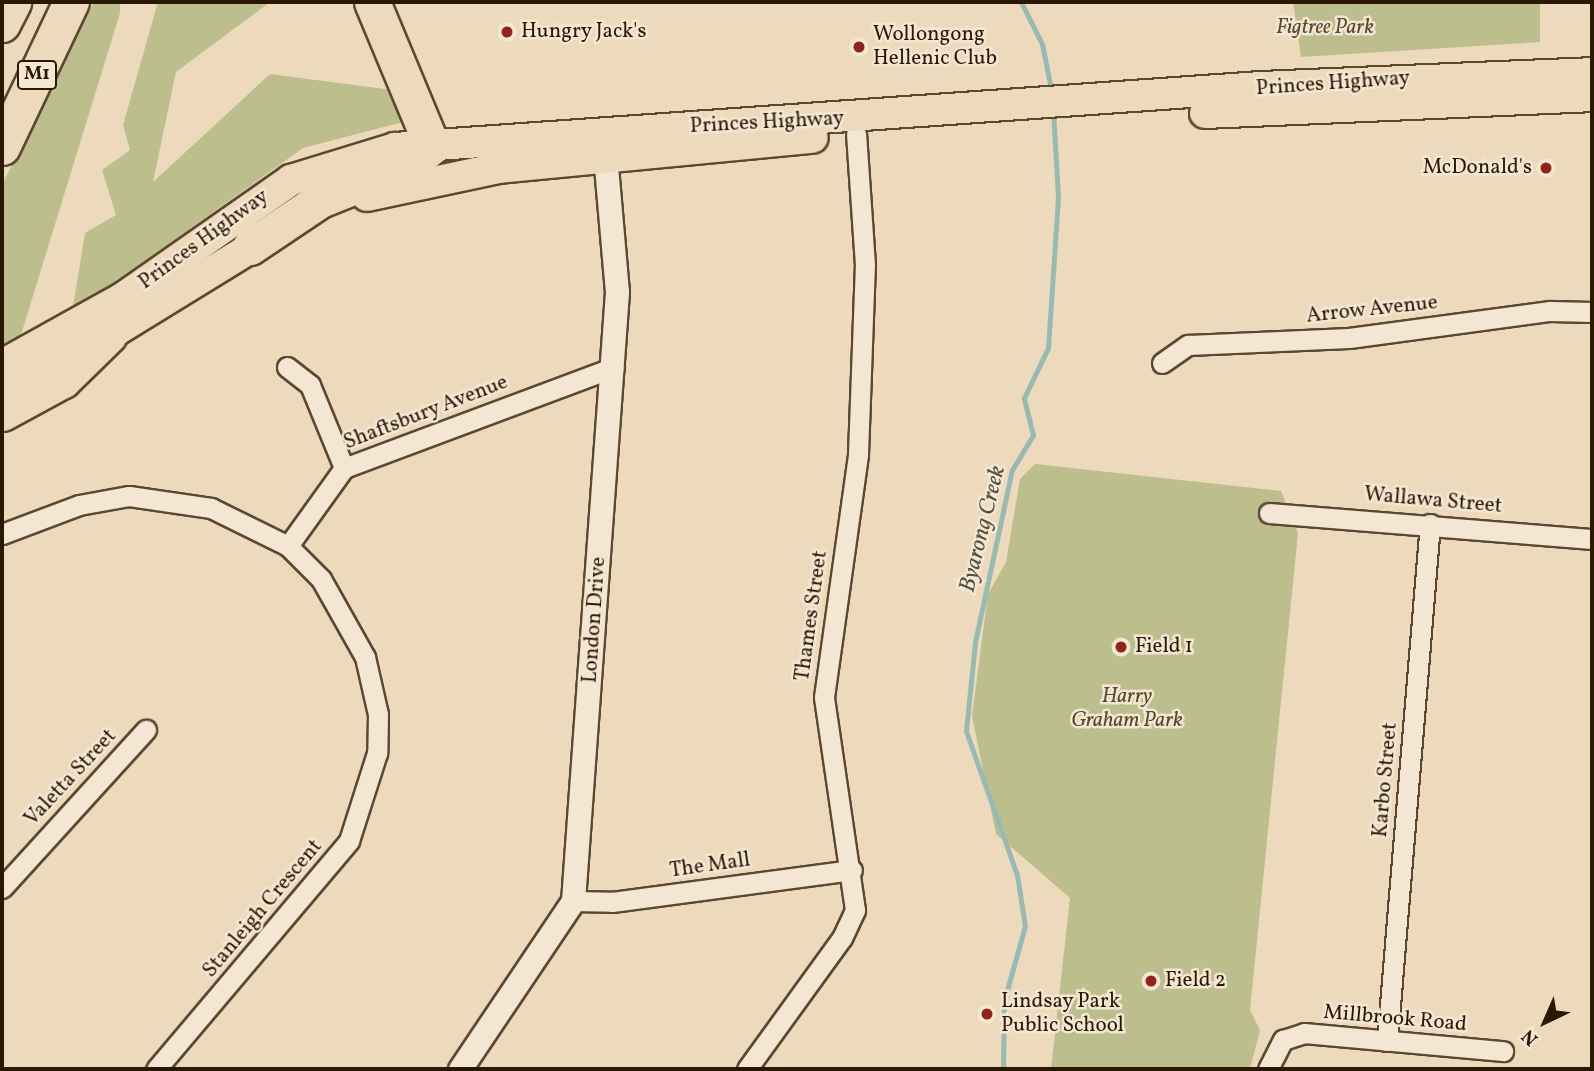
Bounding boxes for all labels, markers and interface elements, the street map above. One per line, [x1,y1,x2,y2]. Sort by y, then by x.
park label: Figtree Park [1276,15,1374,41]
place label: Hungry Jack's [521,19,647,45]
place label: Wollongong Hellenic Club [873,22,997,72]
marker: Hungry Jack's [499,24,515,40]
marker: Wollongong Hellenic Club [851,39,867,55]
road number: M1 [16,60,58,90]
street label: Princes Highway [1255,66,1411,102]
street label: Princes Highway [689,106,845,140]
place label: McDonald's [1423,155,1532,181]
marker: McDonald's [1538,160,1554,176]
street label: Princes Highway [134,184,274,296]
street label: Arrow Avenue [1305,291,1439,329]
street label: Shaftsbury Avenue [340,370,512,456]
water label: Byarong Creek [954,463,1012,595]
street label: Wallawa Street [1363,482,1503,520]
street label: Thames Street [790,549,834,683]
street label: London Drive [578,556,612,684]
place label: Field 1 [1135,634,1193,660]
marker: Field 1 [1113,639,1129,655]
park label: Harry Graham Park [1071,684,1183,734]
street label: Karbo Street [1368,721,1404,839]
street label: Valetta Street [20,724,122,832]
street label: Stanleigh Crescent [198,835,328,983]
street label: The Mall [668,848,752,884]
place label: Field 2 [1165,968,1226,994]
marker: Field 2 [1143,973,1159,989]
north arrow [1510,987,1580,1057]
place label: Lindsay Park Public School [1001,989,1124,1039]
street label: Millbrook Road [1322,1000,1468,1038]
marker: Lindsay Park Public School [979,1006,995,1022]
text: N [1516,1023,1544,1051]

